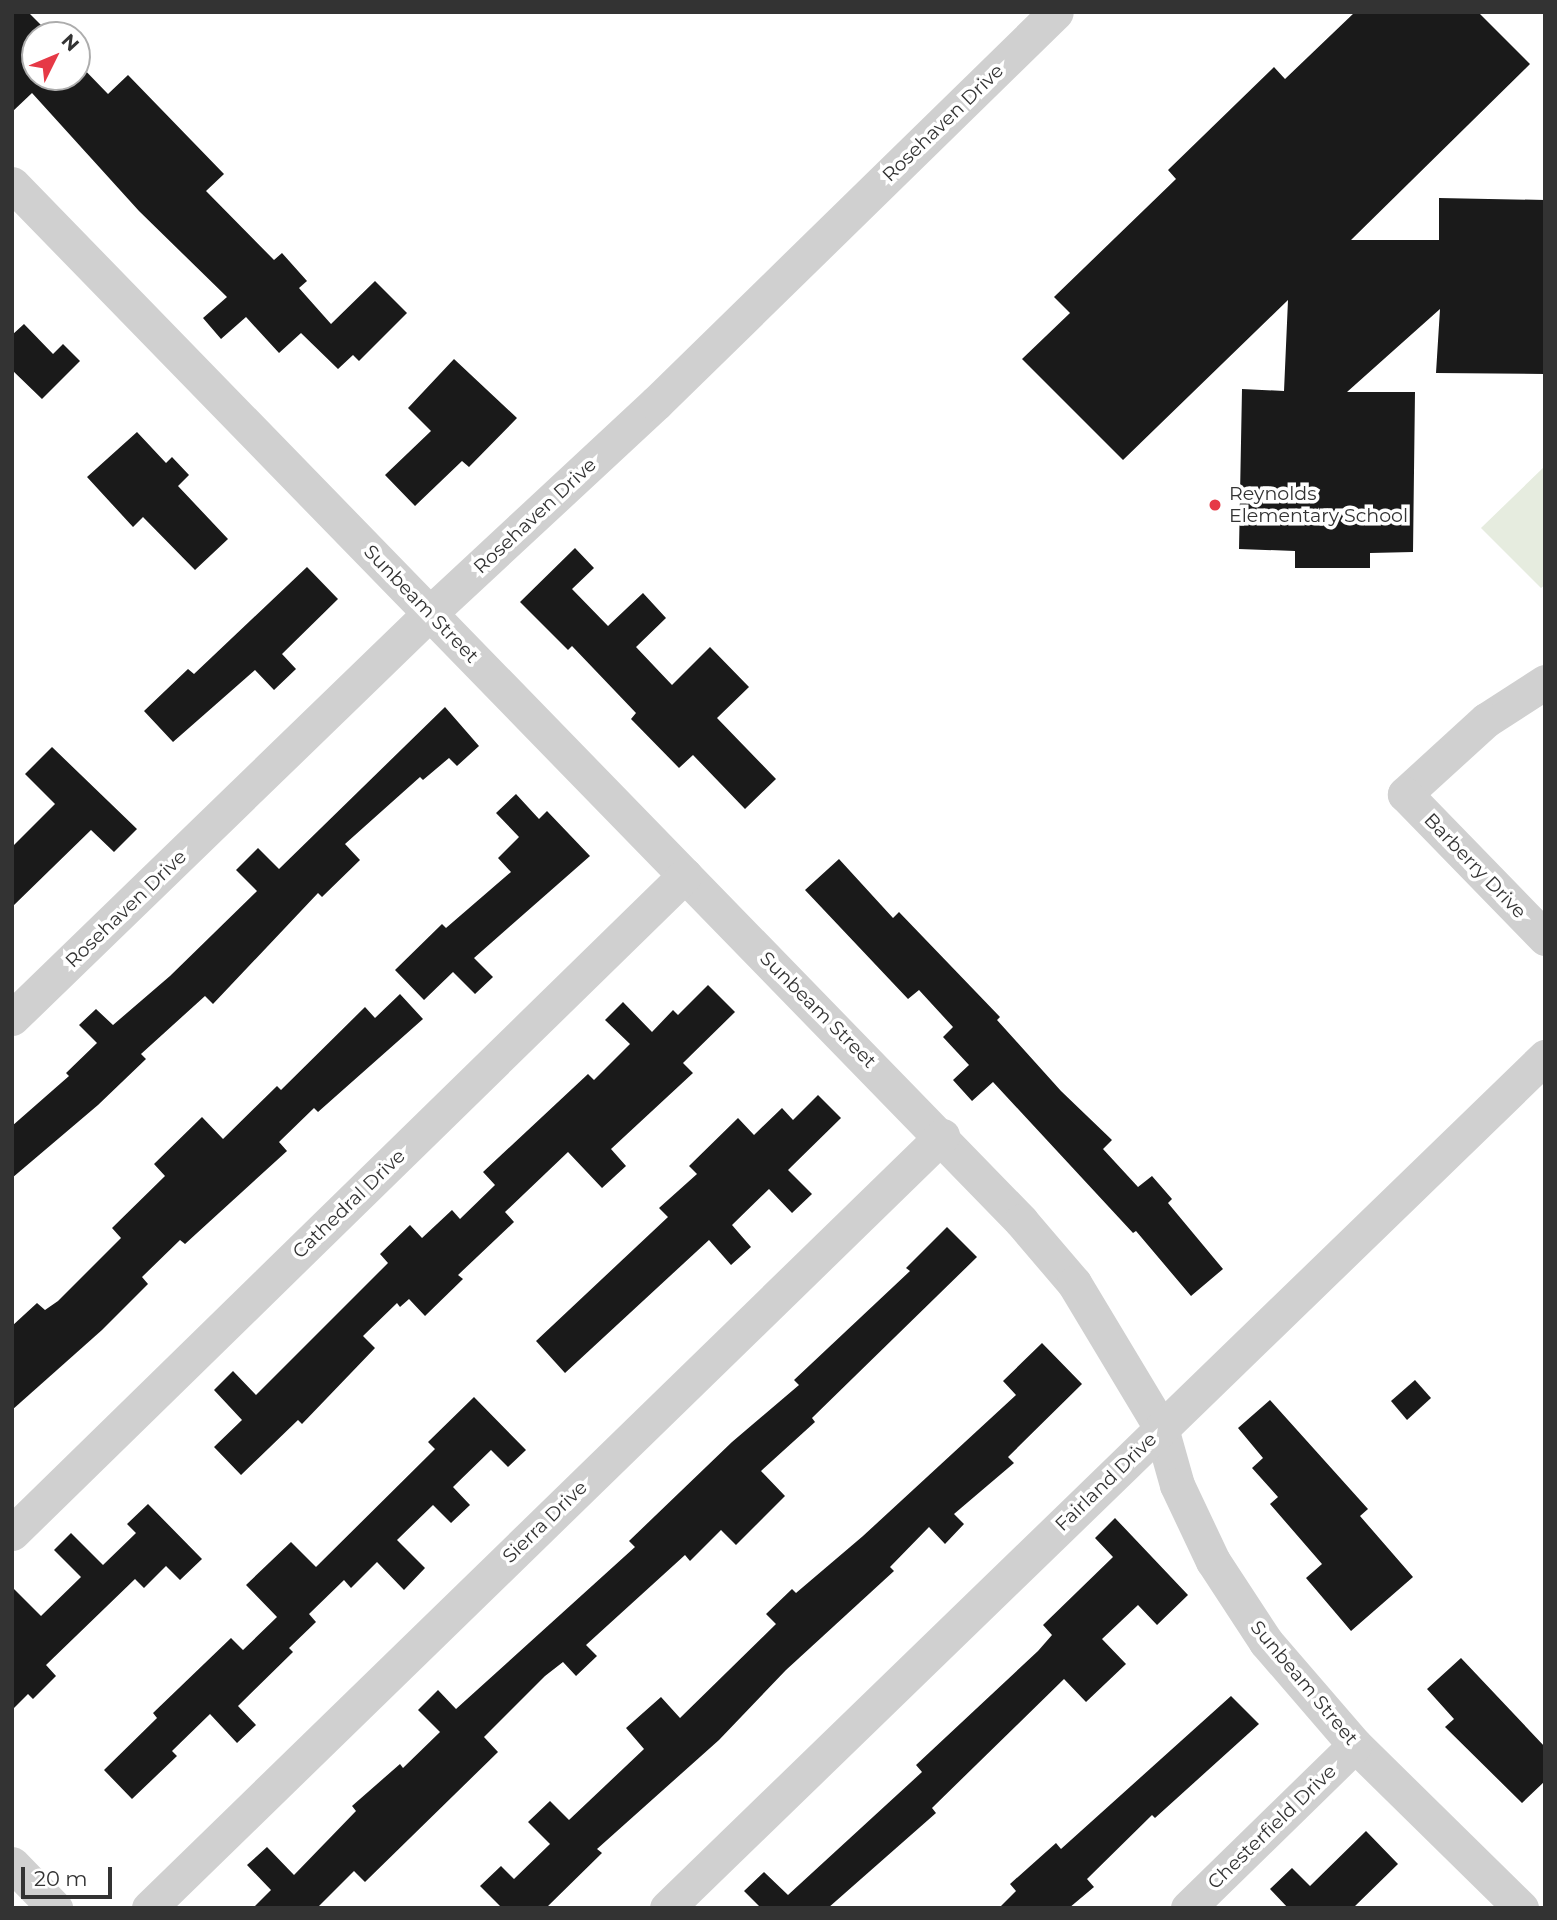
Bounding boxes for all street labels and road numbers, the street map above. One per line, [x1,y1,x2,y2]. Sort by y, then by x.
street label: Rosehaven Drive [878,59,1008,187]
street label: Rosehaven Drive [469,453,601,579]
street label: Sunbeam Street [359,540,483,668]
street label: Barberry Drive [1419,809,1531,923]
street label: Rosehaven Drive [61,845,191,973]
street label: Sunbeam Street [755,947,881,1073]
street label: Cathedral Drive [288,1145,410,1263]
street label: Fairland Drive [1051,1428,1161,1536]
street label: Sierra Drive [498,1476,592,1568]
street label: Sunbeam Street [1245,1616,1363,1750]
street label: Chesterfield Drive [1203,1760,1341,1894]

